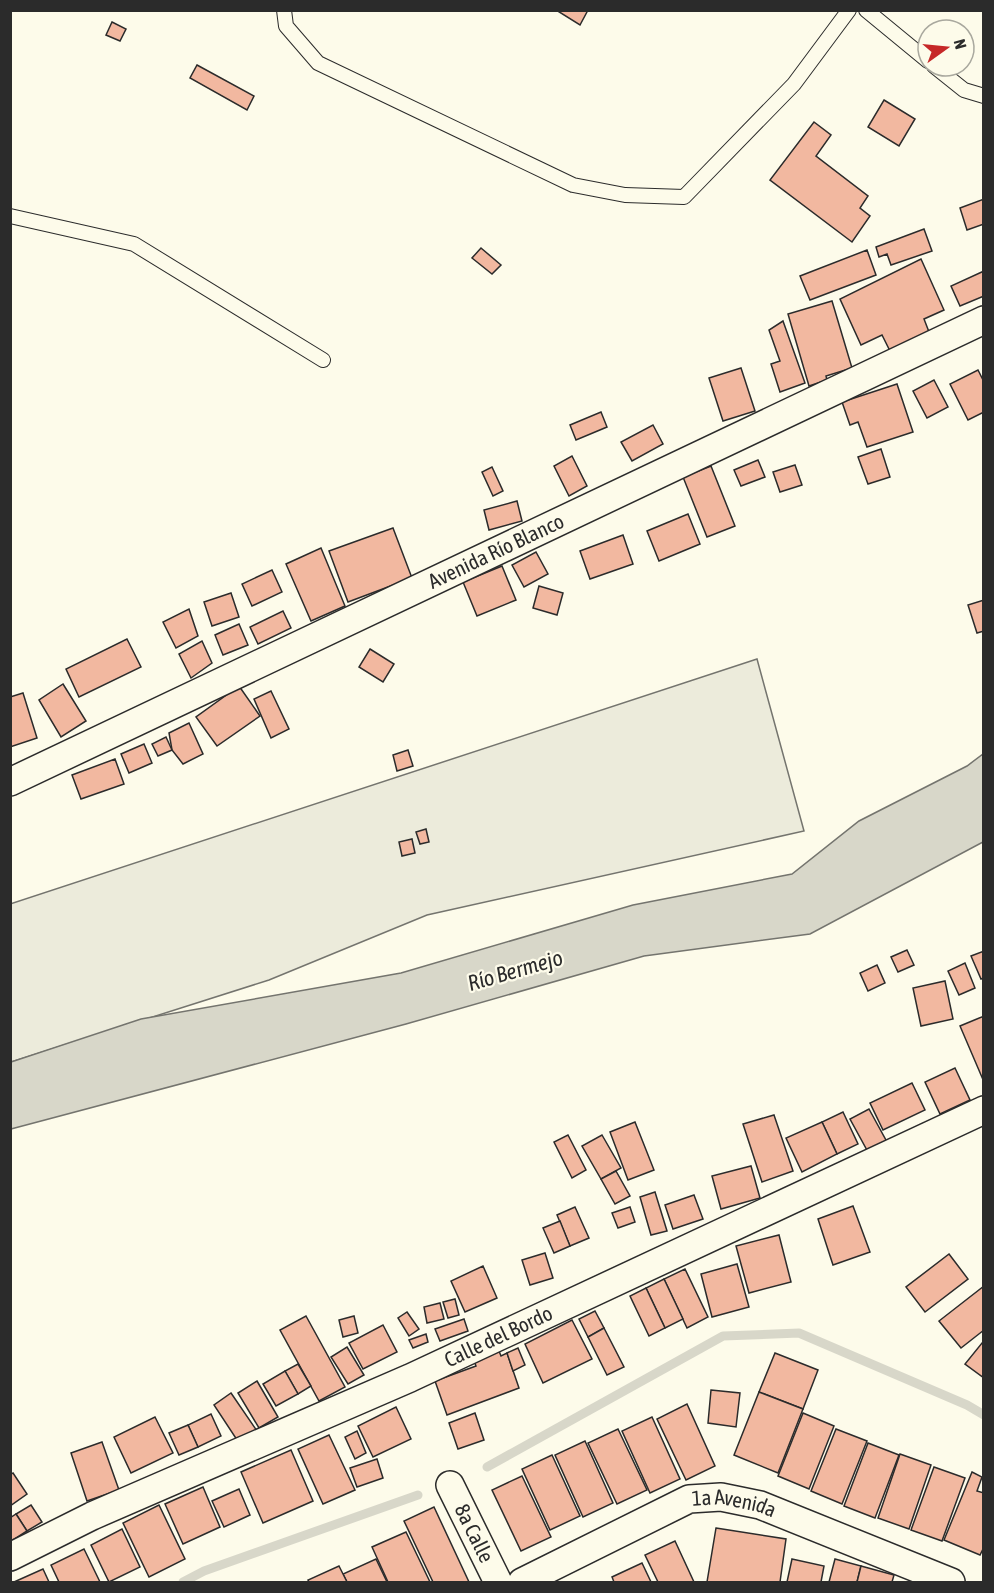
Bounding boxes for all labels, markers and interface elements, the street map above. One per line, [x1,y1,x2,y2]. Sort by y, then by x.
north arrow [916,18,976,78]
text: N [951,37,970,51]
street label: Avenida Río Blanco [424,508,567,593]
water label: Río Bermejo [465,944,565,996]
street label: Calle del Bordo [440,1300,556,1371]
street label: 1a Avenida [691,1484,780,1521]
street label: 8a Calle [450,1500,499,1566]

